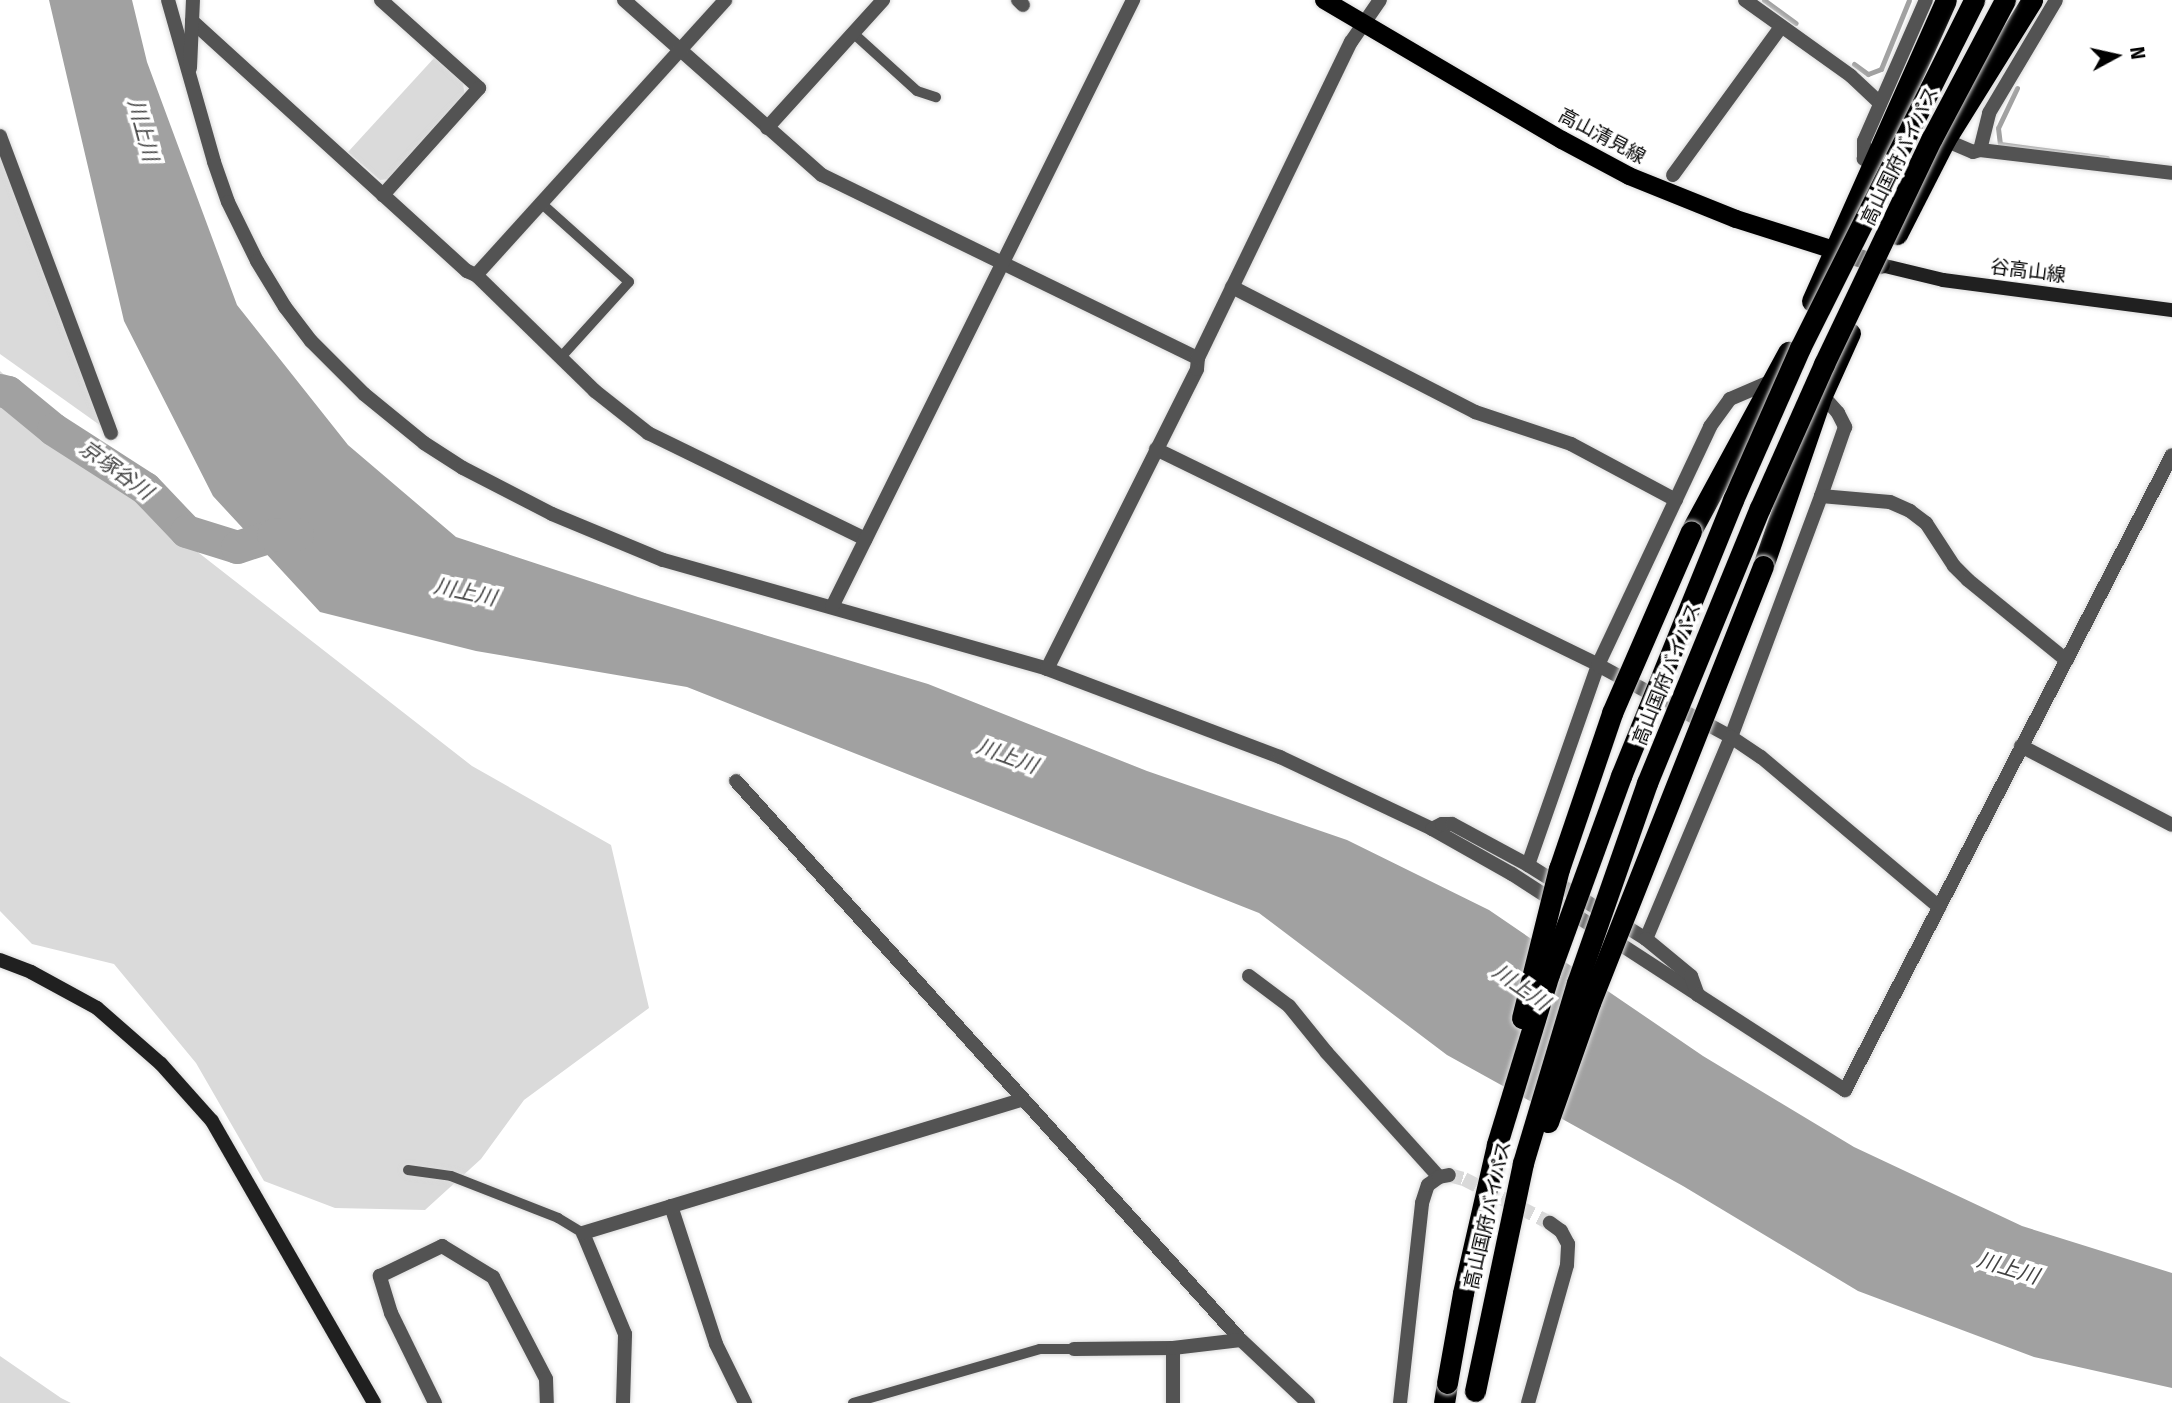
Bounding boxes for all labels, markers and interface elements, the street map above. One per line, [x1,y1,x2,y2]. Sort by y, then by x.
north arrow [2081,21,2151,91]
text: N [2125,45,2150,61]
street label: 高山国府バイパス [1856,83,1944,229]
water label: 川上川 [123,96,163,164]
street label: 高山清見線 [1555,104,1649,168]
street label: 谷高山線 [1989,255,2067,287]
water label: 京塚谷川 [75,435,157,505]
water label: 川上川 [432,573,498,611]
street label: 高山国府バイパス [1628,599,1706,749]
water label: 川上川 [973,733,1041,779]
water label: 川上川 [1488,959,1554,1015]
street label: 高山国府バイパス [1460,1138,1516,1292]
water label: 川上川 [1974,1247,2042,1289]

